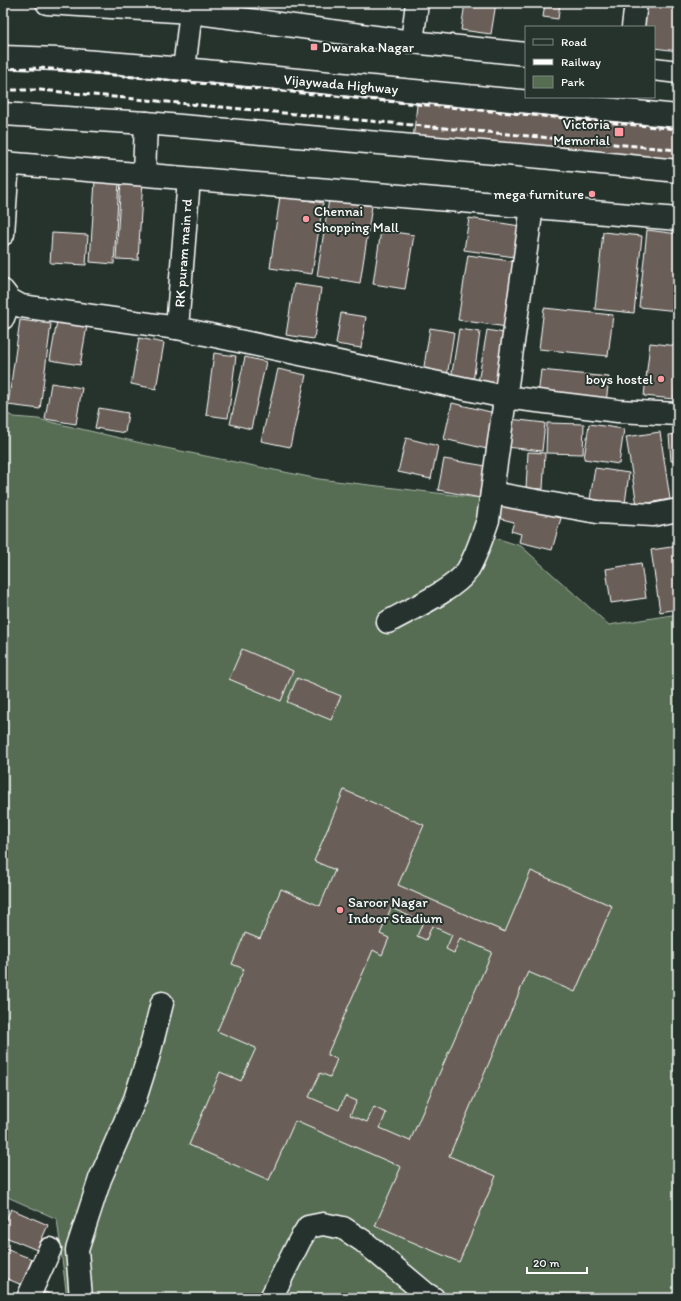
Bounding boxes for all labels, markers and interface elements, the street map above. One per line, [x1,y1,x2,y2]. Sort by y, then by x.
legend [525,26,655,98]
text: Road [561,35,587,49]
place label: Dwaraka Nagar [322,39,415,56]
marker: Dwaraka Nagar [309,42,319,52]
text: Railway [561,55,601,69]
street label: Vijaywada Highway [283,71,399,98]
text: Park [561,75,585,89]
place label: Victoria Memorial [553,116,611,149]
marker: Victoria Memorial [613,126,625,138]
place label: mega furniture [493,186,584,203]
marker: mega furniture [587,189,597,199]
street label: RK puram main rd [171,198,196,308]
place label: Chennai Shopping Mall [314,203,399,236]
marker: Chennai Shopping Mall [301,214,311,224]
place label: boys hostel [586,371,653,388]
marker: boys hostel [656,374,666,384]
place label: Saroor Nagar Indoor Stadium [348,894,443,927]
marker: Saroor Nagar Indoor Stadium [335,905,345,915]
scale bar [527,1249,587,1275]
text: 20 m [533,1256,560,1270]

